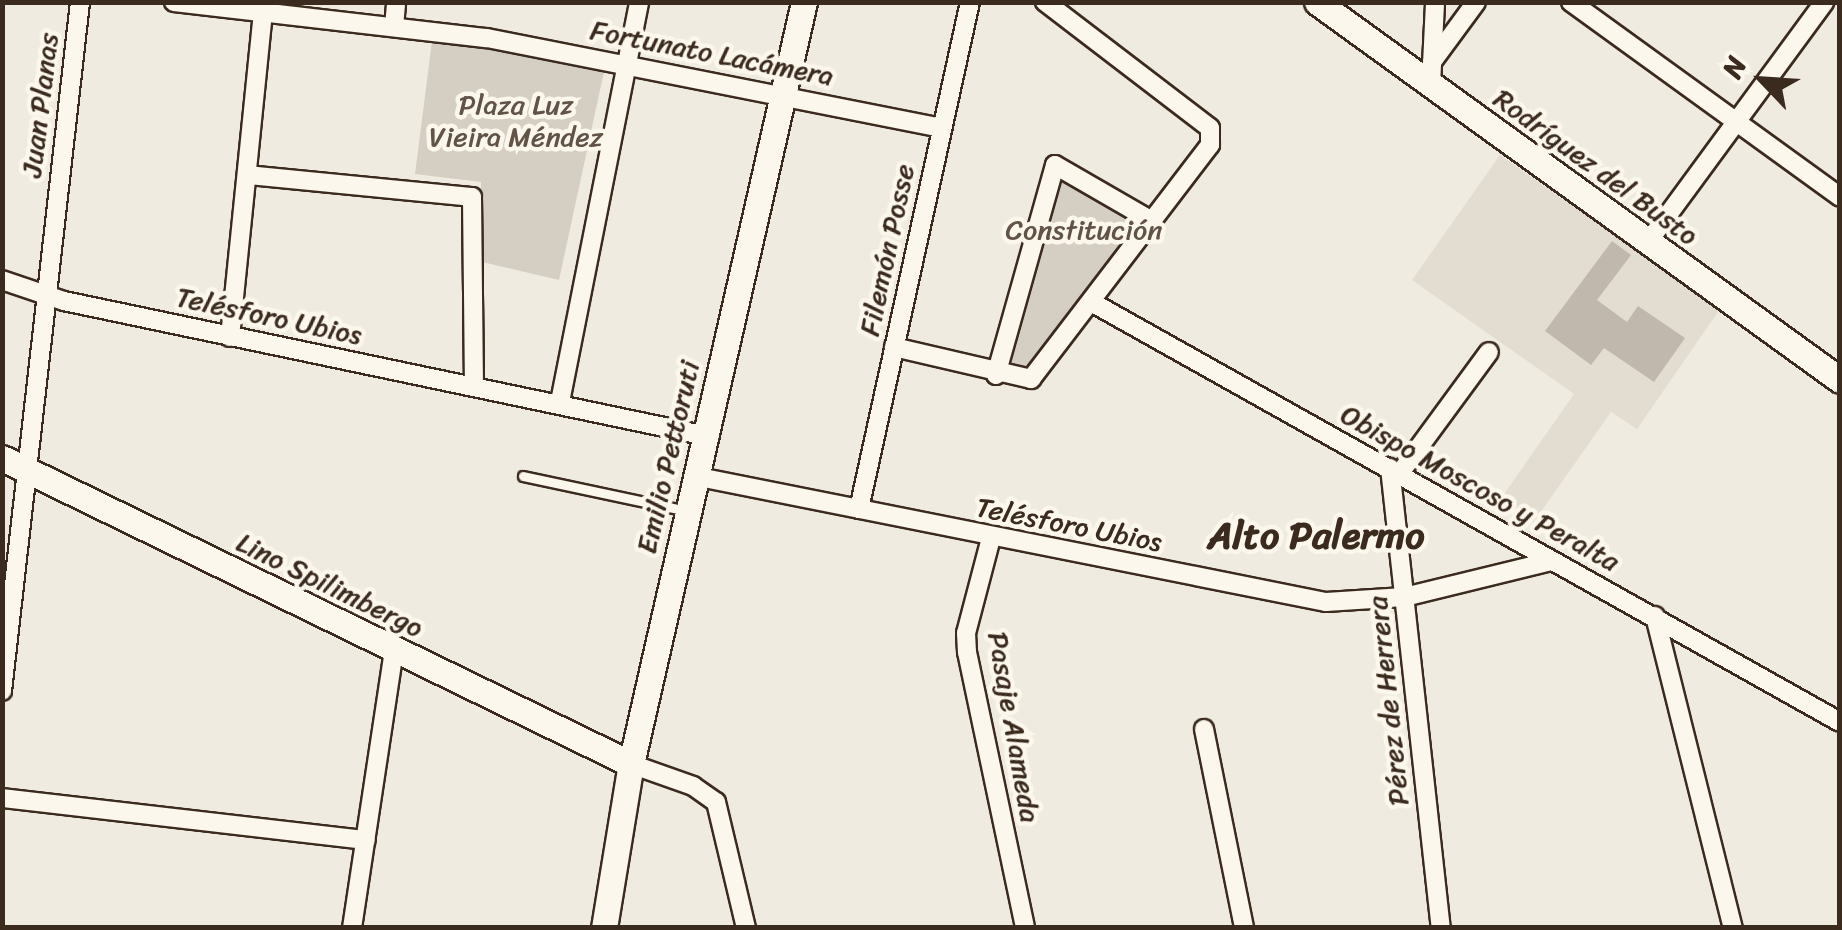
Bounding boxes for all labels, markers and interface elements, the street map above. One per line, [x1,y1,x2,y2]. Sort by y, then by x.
street label: Fortunato Lacámera [587,13,837,93]
north arrow [1712,30,1812,130]
street label: Juan Planas [15,31,65,179]
text: N [1708,48,1761,86]
street label: Rodríguez del Busto [1487,81,1705,253]
park label: Plaza Luz Vieira Méndez [429,88,603,154]
street label: Filemón Posse [852,161,922,339]
park label: Constitución [1005,213,1163,247]
street label: Telésforo Ubios [172,280,366,352]
street label: Emilio Pettoruti [629,357,707,557]
street label: Obispo Moscoso y Peralta [1335,397,1625,579]
street label: Telésforo Ubios [972,490,1166,560]
district label: Alto Palermo [1207,513,1425,559]
street label: Lino Spilimbergo [231,525,429,645]
street label: Pérez de Herrera [1360,594,1416,808]
street label: Pasaje Alameda [981,629,1047,825]

